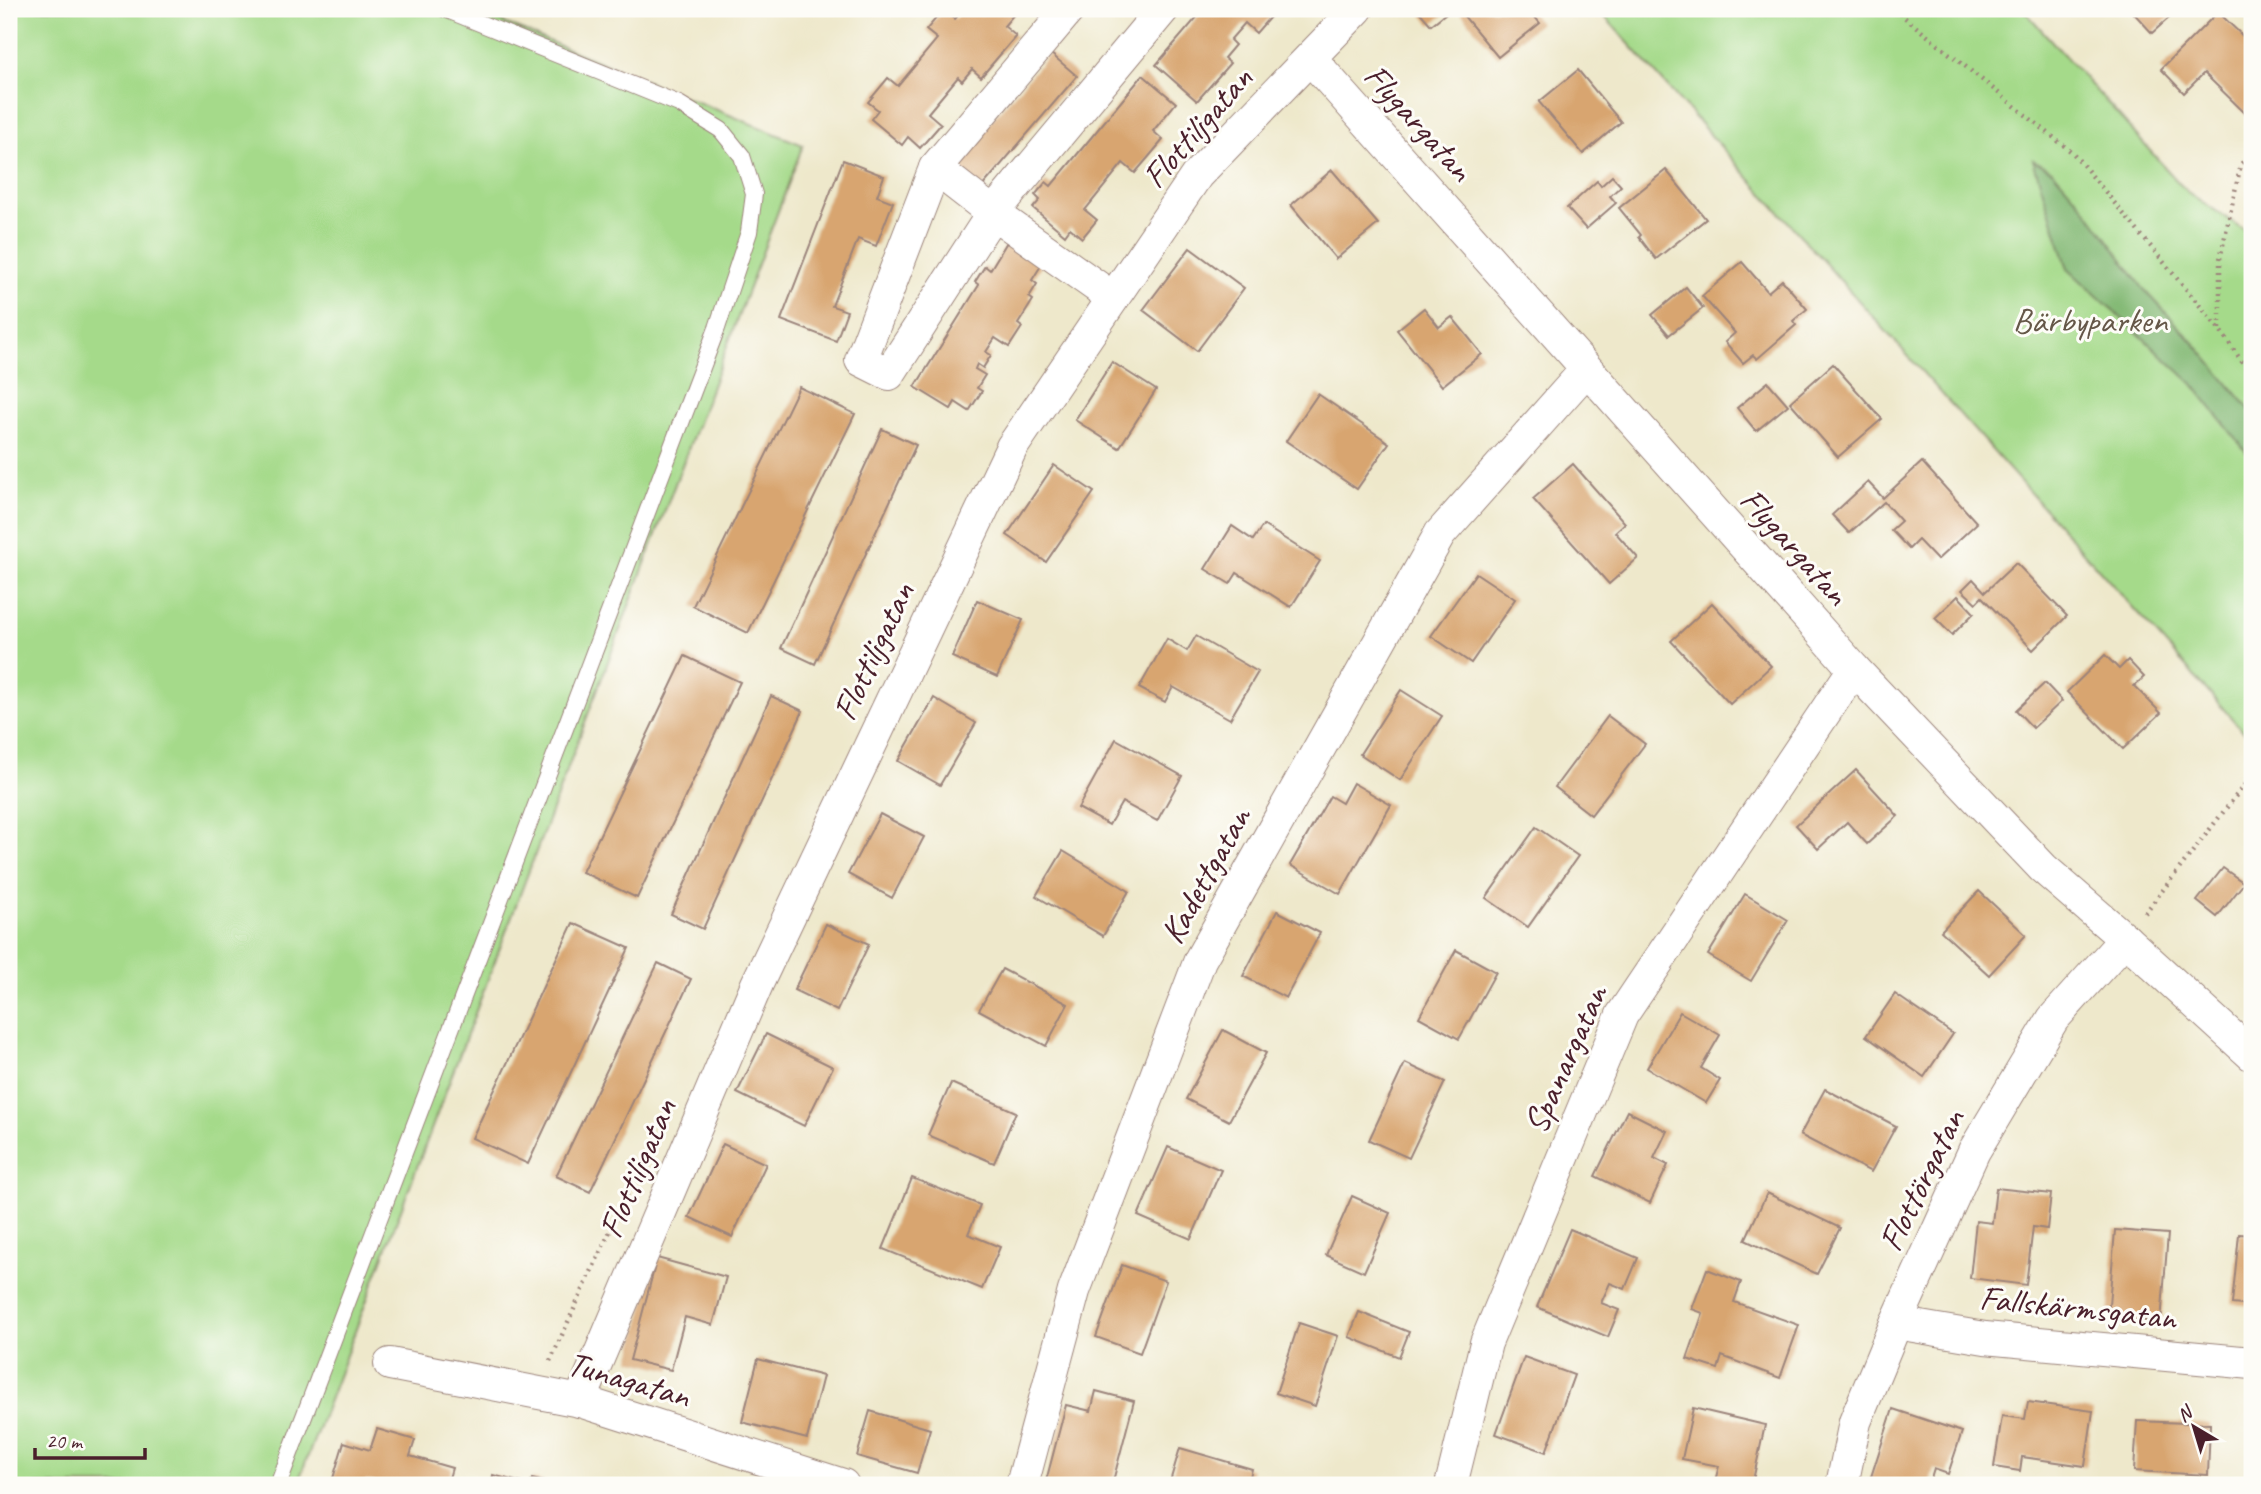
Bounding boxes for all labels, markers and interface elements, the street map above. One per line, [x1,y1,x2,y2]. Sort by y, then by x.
street label: Flygargatan [1354,54,1484,191]
street label: Flottiljgatan [1132,57,1263,198]
park label: Bärbyparken [2013,298,2168,343]
street label: Flygargatan [1730,478,1860,615]
street label: Flottiljgatan [822,575,925,727]
street label: Kadettgatan [1150,797,1262,951]
street label: Spanargatan [1513,976,1619,1140]
street label: Flottiljgatan [588,1092,687,1245]
street label: Flottörgatan [1868,1101,1976,1258]
street label: Fallskärmsgatan [1978,1275,2181,1340]
street label: Tunagatan [563,1341,696,1419]
north arrow [2160,1392,2230,1462]
text: N [2172,1399,2199,1427]
scale bar [35,1417,145,1461]
text: 20 m [46,1428,84,1454]

